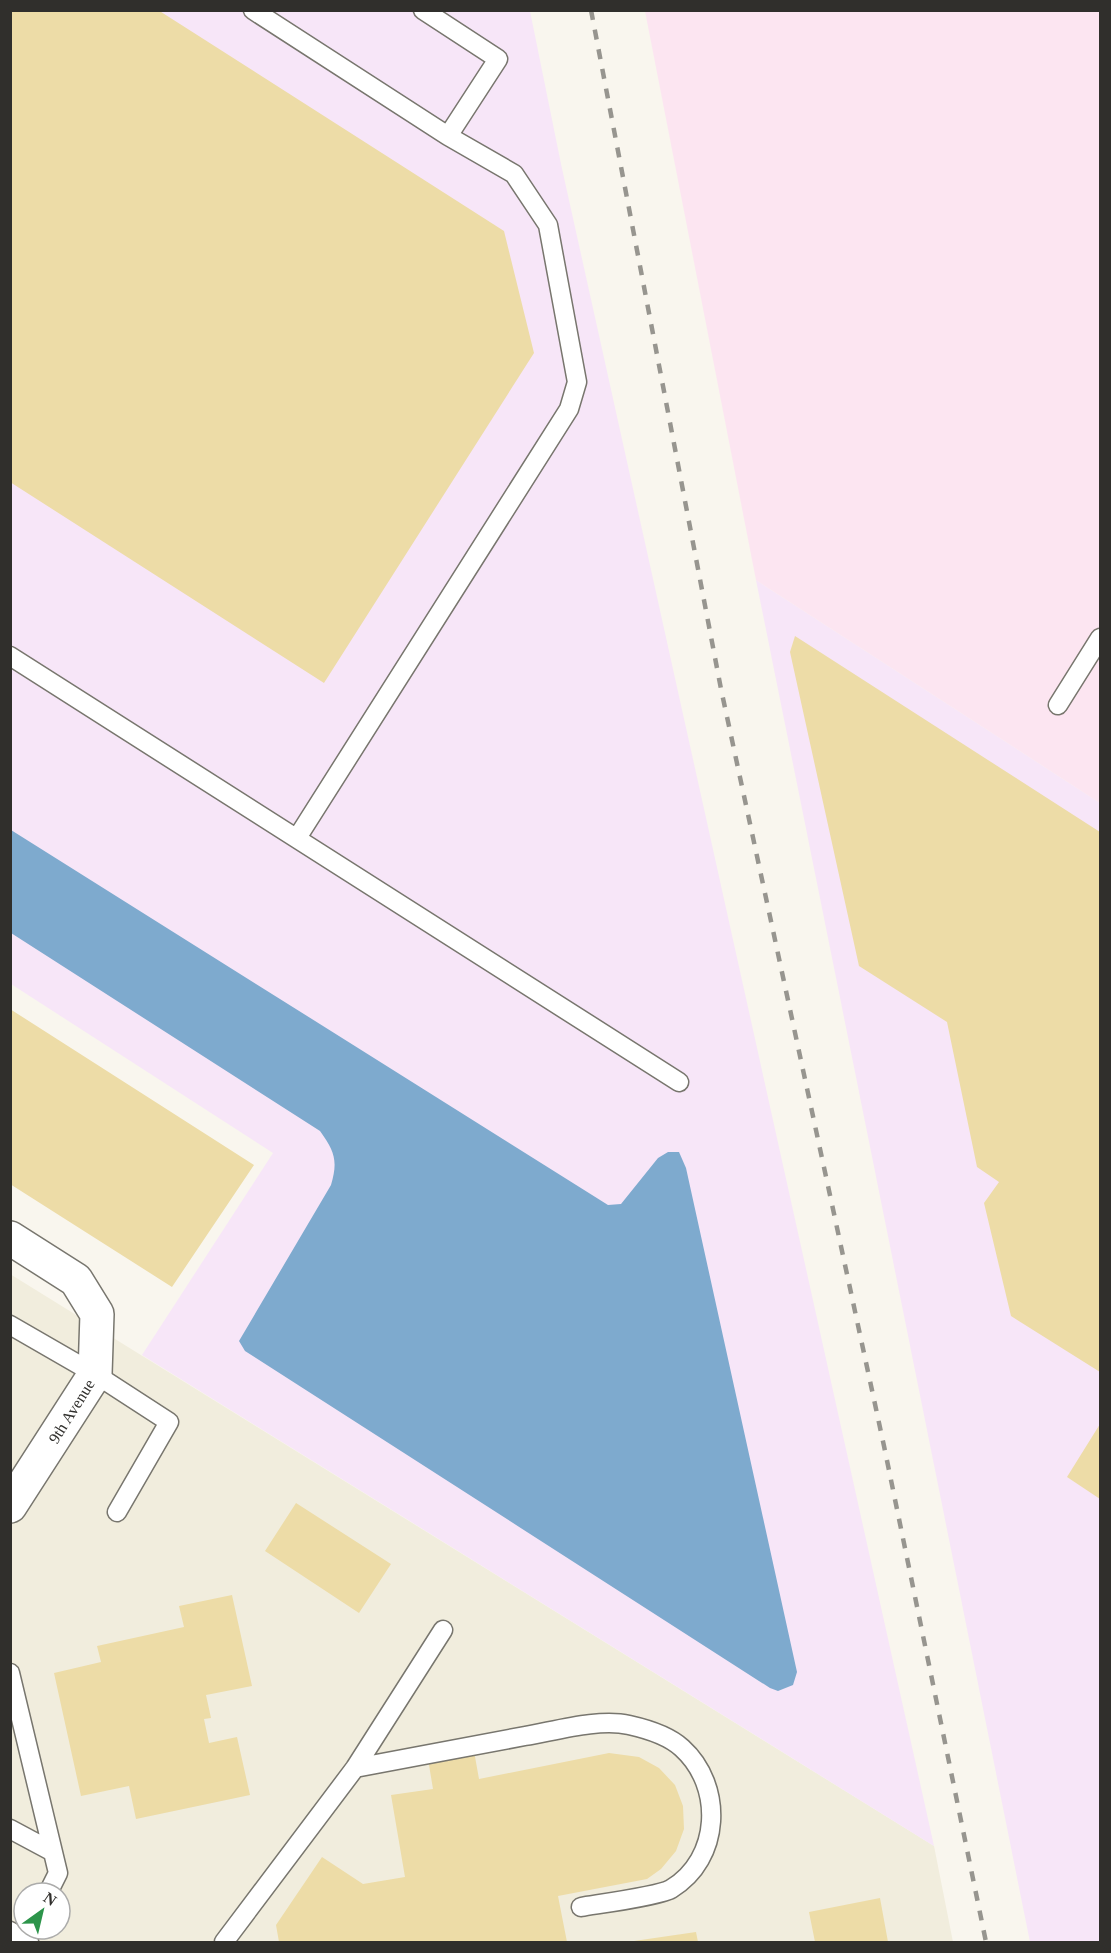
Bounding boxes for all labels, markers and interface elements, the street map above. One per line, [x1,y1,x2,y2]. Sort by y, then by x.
street label: 9th Avenue [45,1376,98,1446]
north arrow [12,1881,72,1941]
text: N [41,1889,60,1910]

